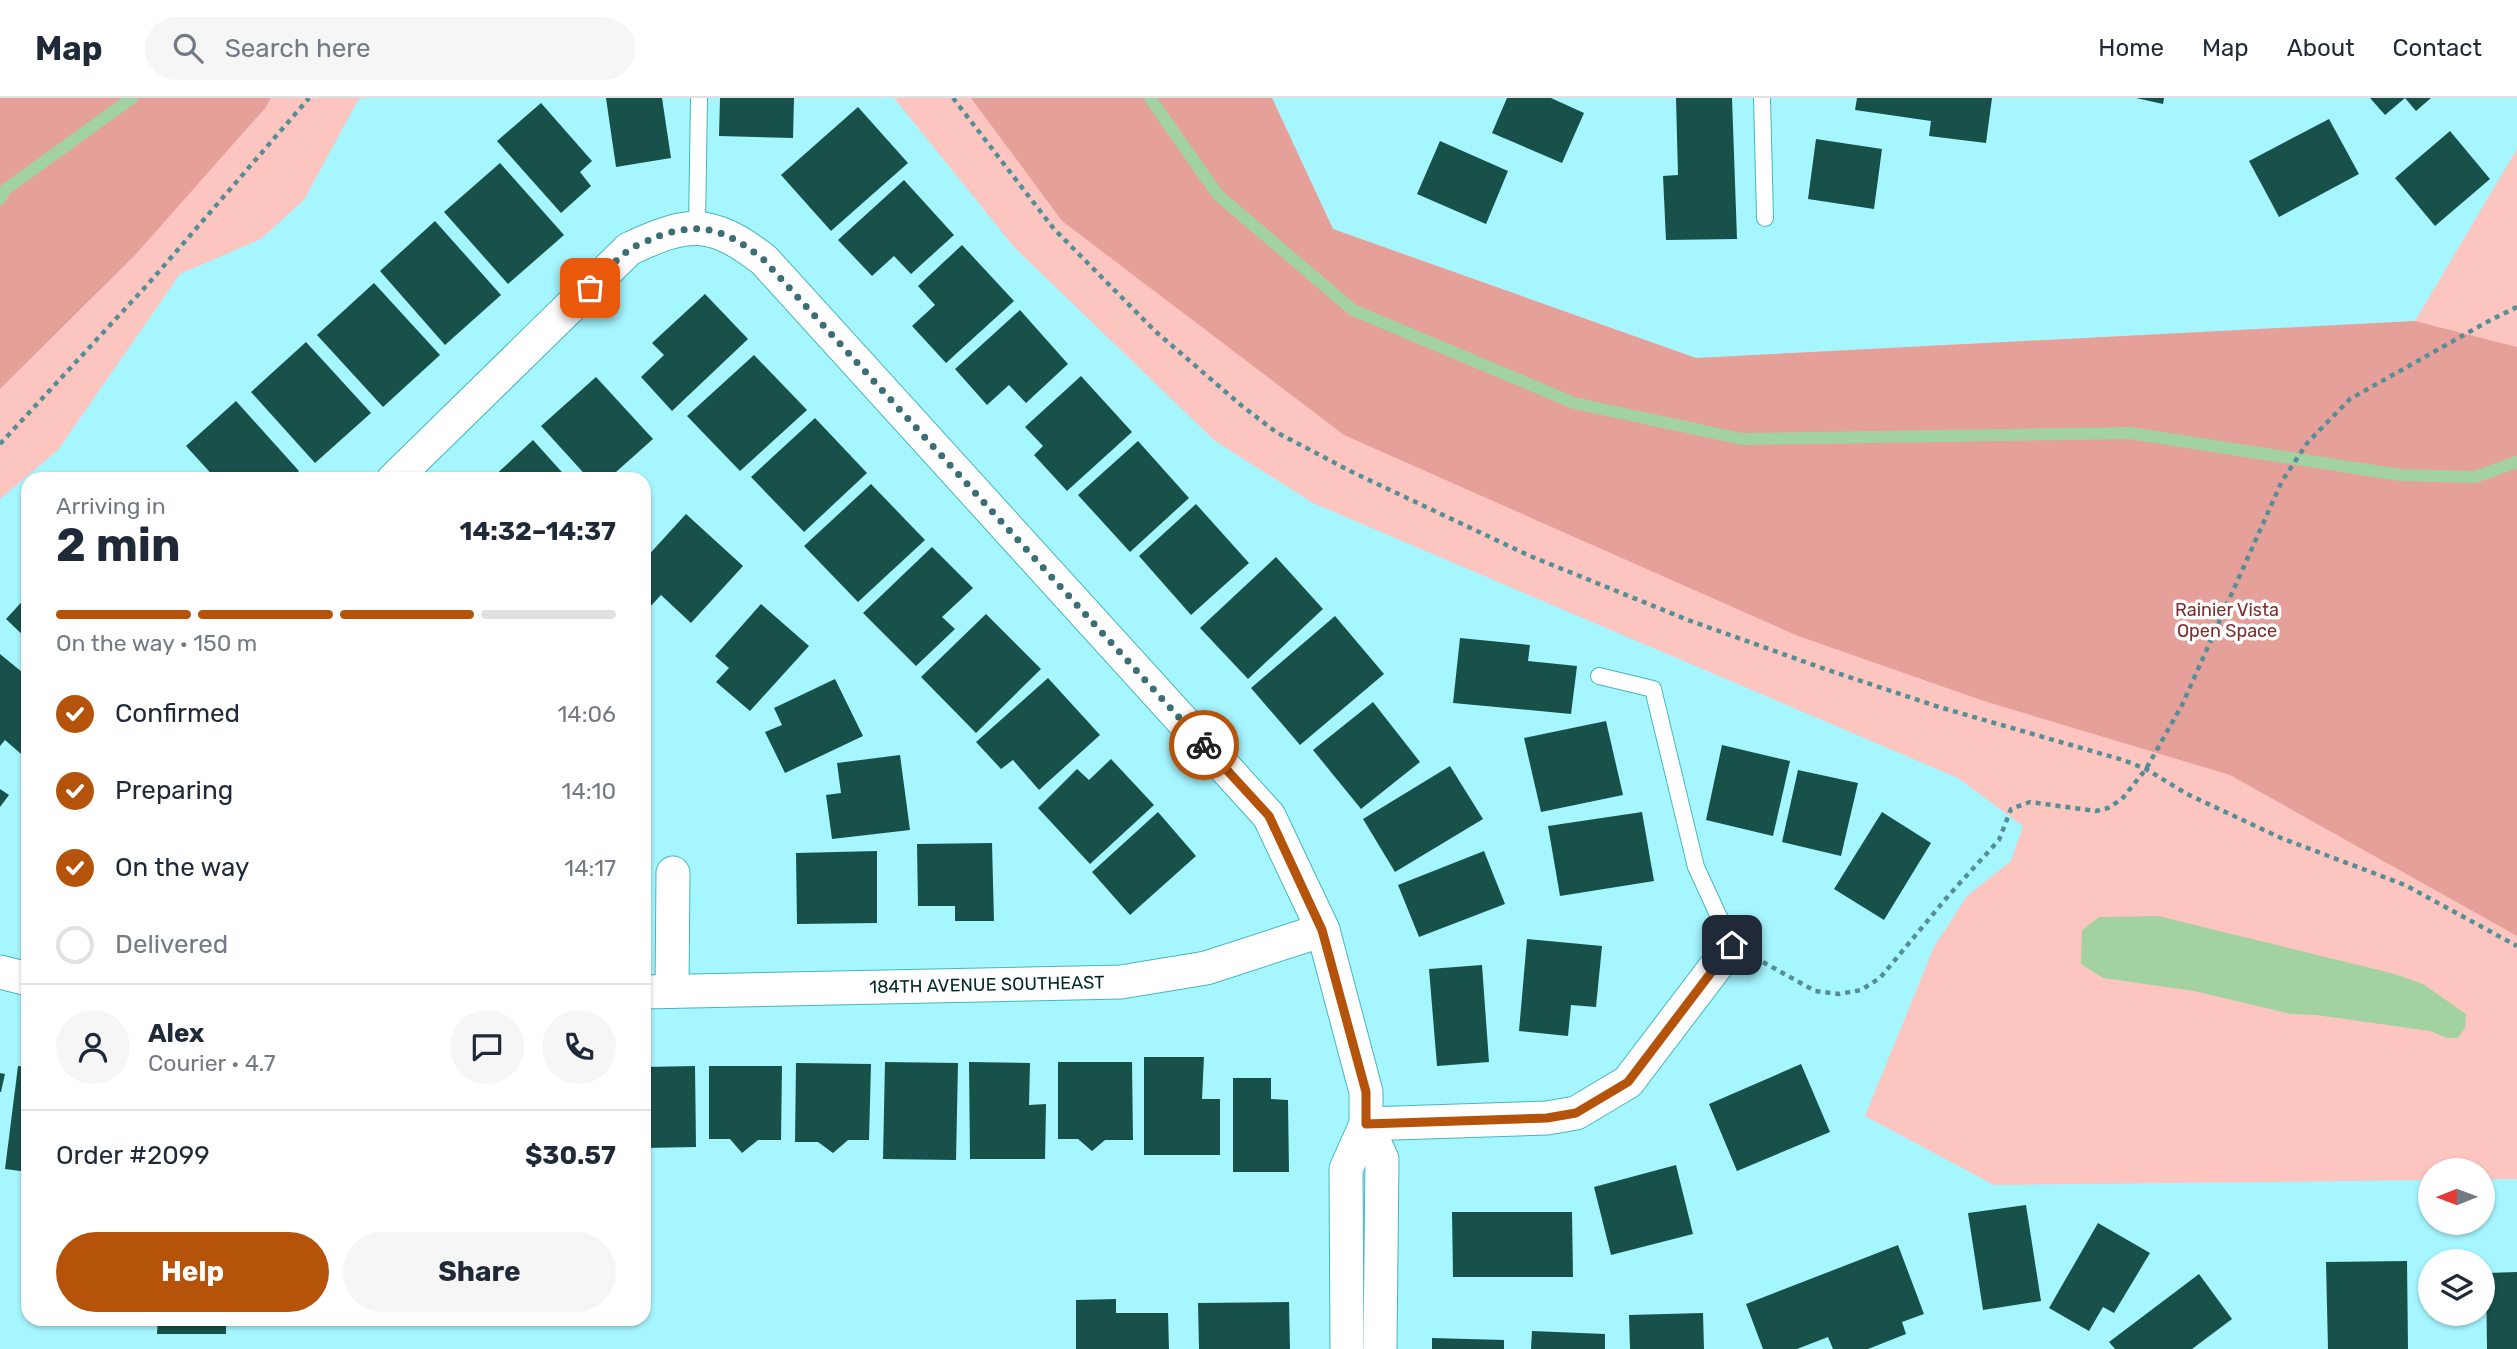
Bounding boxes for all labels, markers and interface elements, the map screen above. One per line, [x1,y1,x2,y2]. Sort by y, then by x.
search box [145,17,635,80]
text: Map [35,29,103,68]
icon: search [169,29,207,67]
text: Search here [225,33,370,64]
text: Home [2098,34,2164,62]
text: Map [2202,34,2249,62]
text: About [2287,34,2355,62]
text: Contact [2393,34,2482,62]
pin [560,258,620,318]
icon: bag [571,269,609,307]
text: Arriving in [56,492,166,520]
text: 14:32–14:37 [460,516,616,547]
text: 2 min [56,518,181,573]
park label: Rainier Vista Open Space [2175,599,2279,642]
text: On the way · 150 m [56,629,257,657]
icon: check [56,695,94,733]
text: Confirmed [115,698,240,729]
text: 14:06 [558,700,616,728]
courier [1169,710,1239,780]
icon: bike [1185,726,1223,764]
icon: check [56,772,94,810]
text: Preparing [115,775,233,806]
text: 14:10 [562,777,616,805]
icon: check [56,849,94,887]
text: On the way [115,852,249,883]
text: 14:17 [564,854,616,882]
pin [1702,915,1762,975]
icon: home [1713,926,1751,964]
text: Delivered [115,929,228,960]
street label: 184TH AVENUE SOUTHEAST [869,971,1105,998]
button: person [56,1010,130,1084]
button: chat [450,1010,524,1084]
button: phone [542,1010,616,1084]
text: Alex [148,1018,204,1049]
text: Courier · 4.7 [148,1049,275,1077]
text: Order #2099 [56,1140,210,1171]
text: $30.57 [525,1140,616,1171]
north arrow [2418,1158,2496,1236]
map controls [2418,1158,2495,1326]
button: Help [56,1232,329,1312]
button: Share [343,1232,616,1312]
button: layers [2418,1249,2495,1326]

